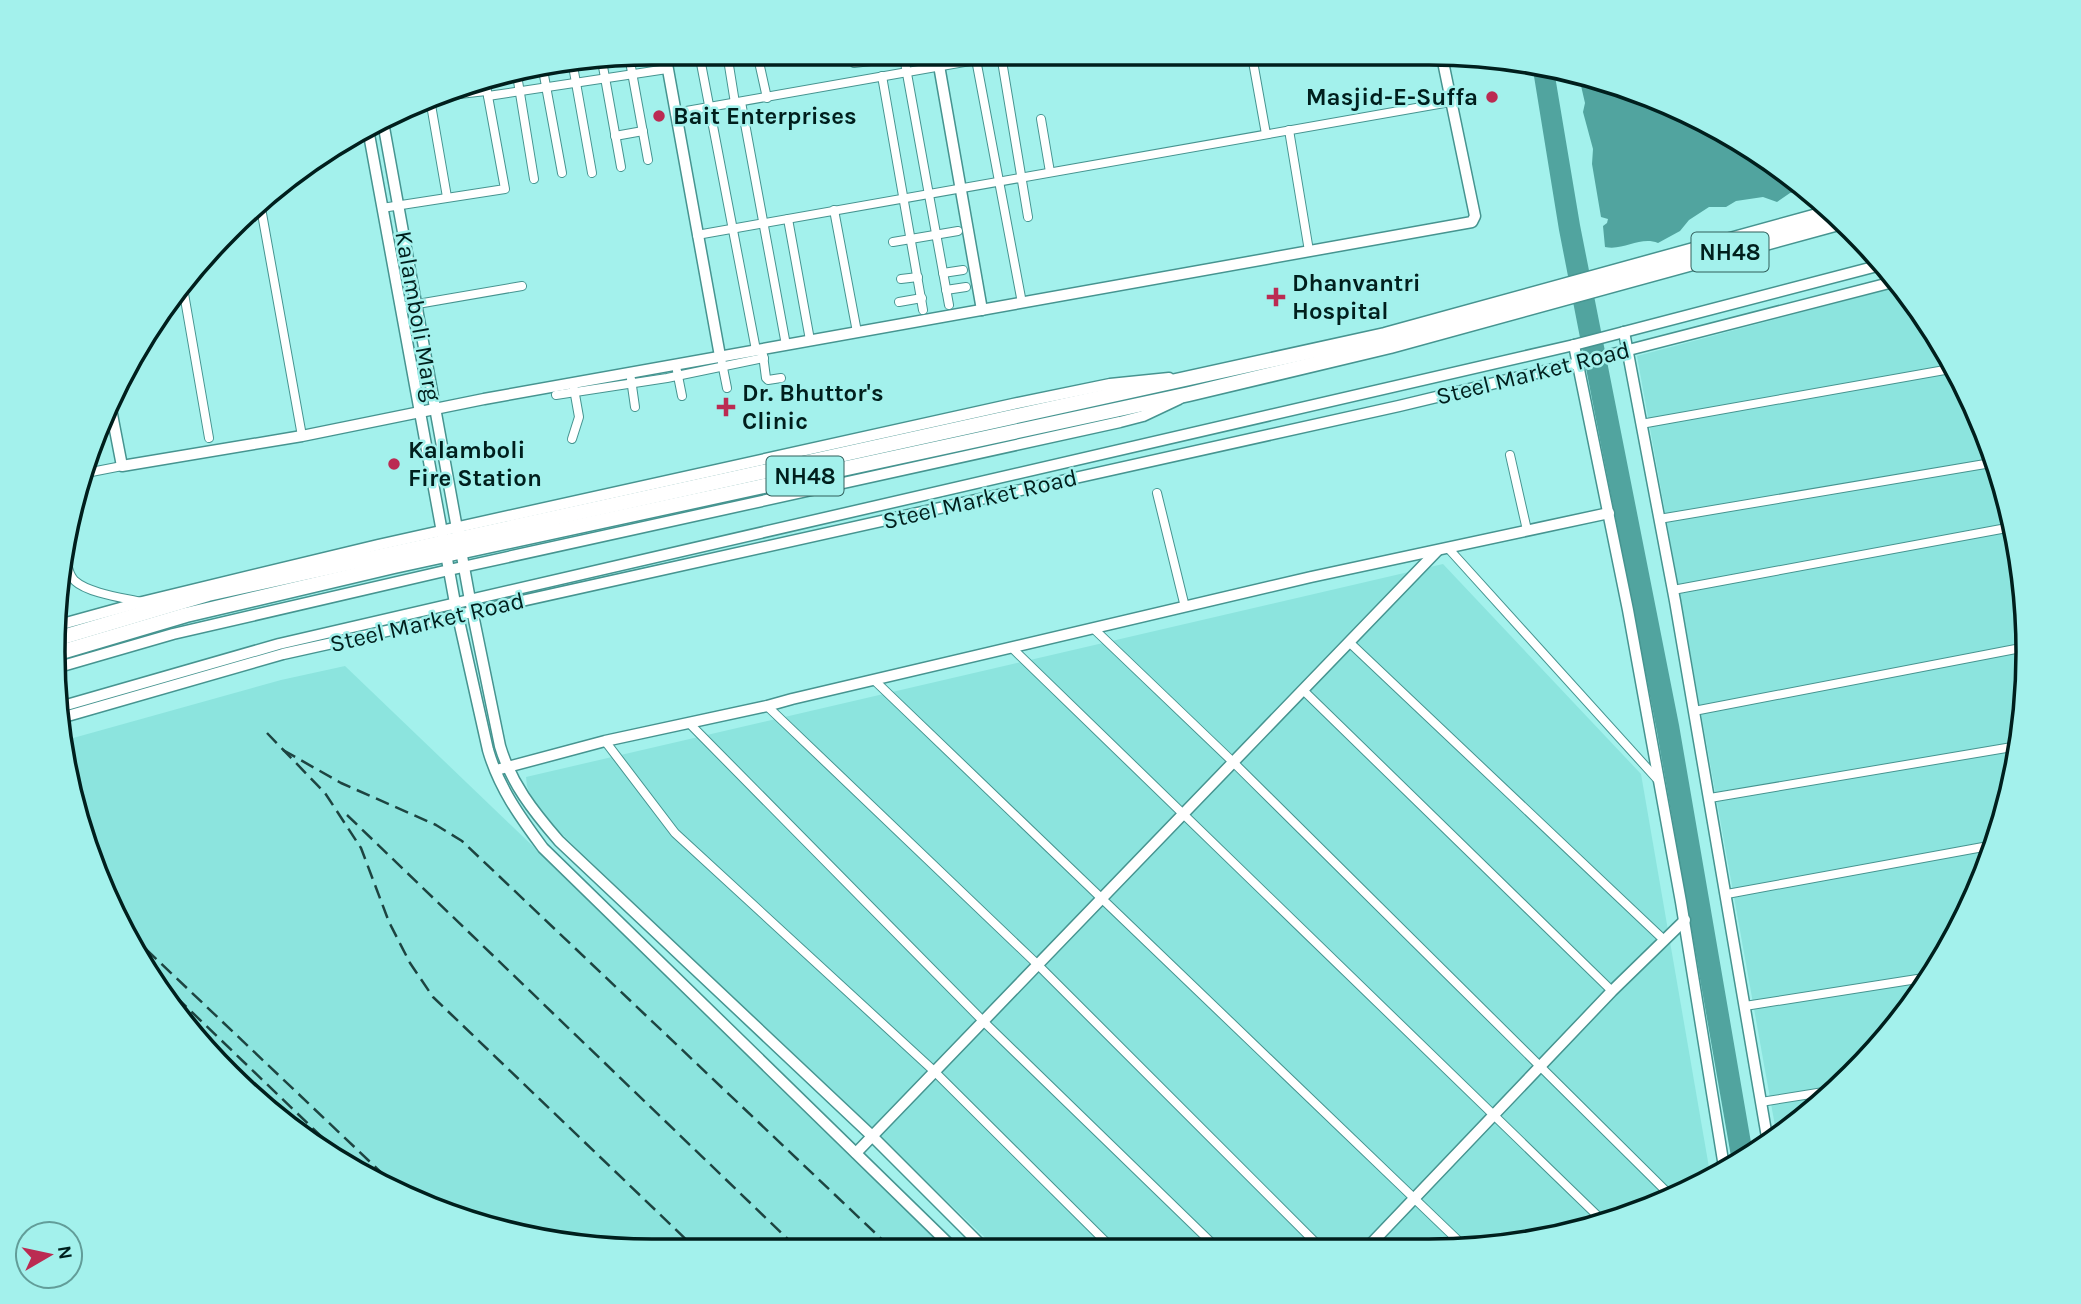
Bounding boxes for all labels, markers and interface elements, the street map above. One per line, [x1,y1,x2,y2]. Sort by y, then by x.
place label: Masjid-E-Suffa [1306,83,1478,111]
marker: Masjid-E-Suffa [1484,89,1500,105]
place label: Bait Enterprises [673,102,857,130]
marker: Bait Enterprises [651,108,667,124]
street label: Kalamboli Marg [389,229,447,404]
road number: NH48 [1692,232,1768,272]
place label: Dhanvantri Hospital [1292,269,1421,325]
marker: Dhanvantri Hospital [1266,287,1286,307]
street label: Steel Market Road [1433,335,1633,411]
place label: Dr. Bhuttor's Clinic [742,379,884,435]
marker: Dr. Bhuttor's Clinic [716,397,736,417]
place label: Kalamboli Fire Station [408,436,542,492]
marker: Kalamboli Fire Station [386,456,402,472]
road number: NH48 [766,456,844,496]
street label: Steel Market Road [880,463,1080,535]
street label: Steel Market Road [327,586,527,658]
north arrow [14,1220,84,1290]
text: N [53,1244,77,1261]

